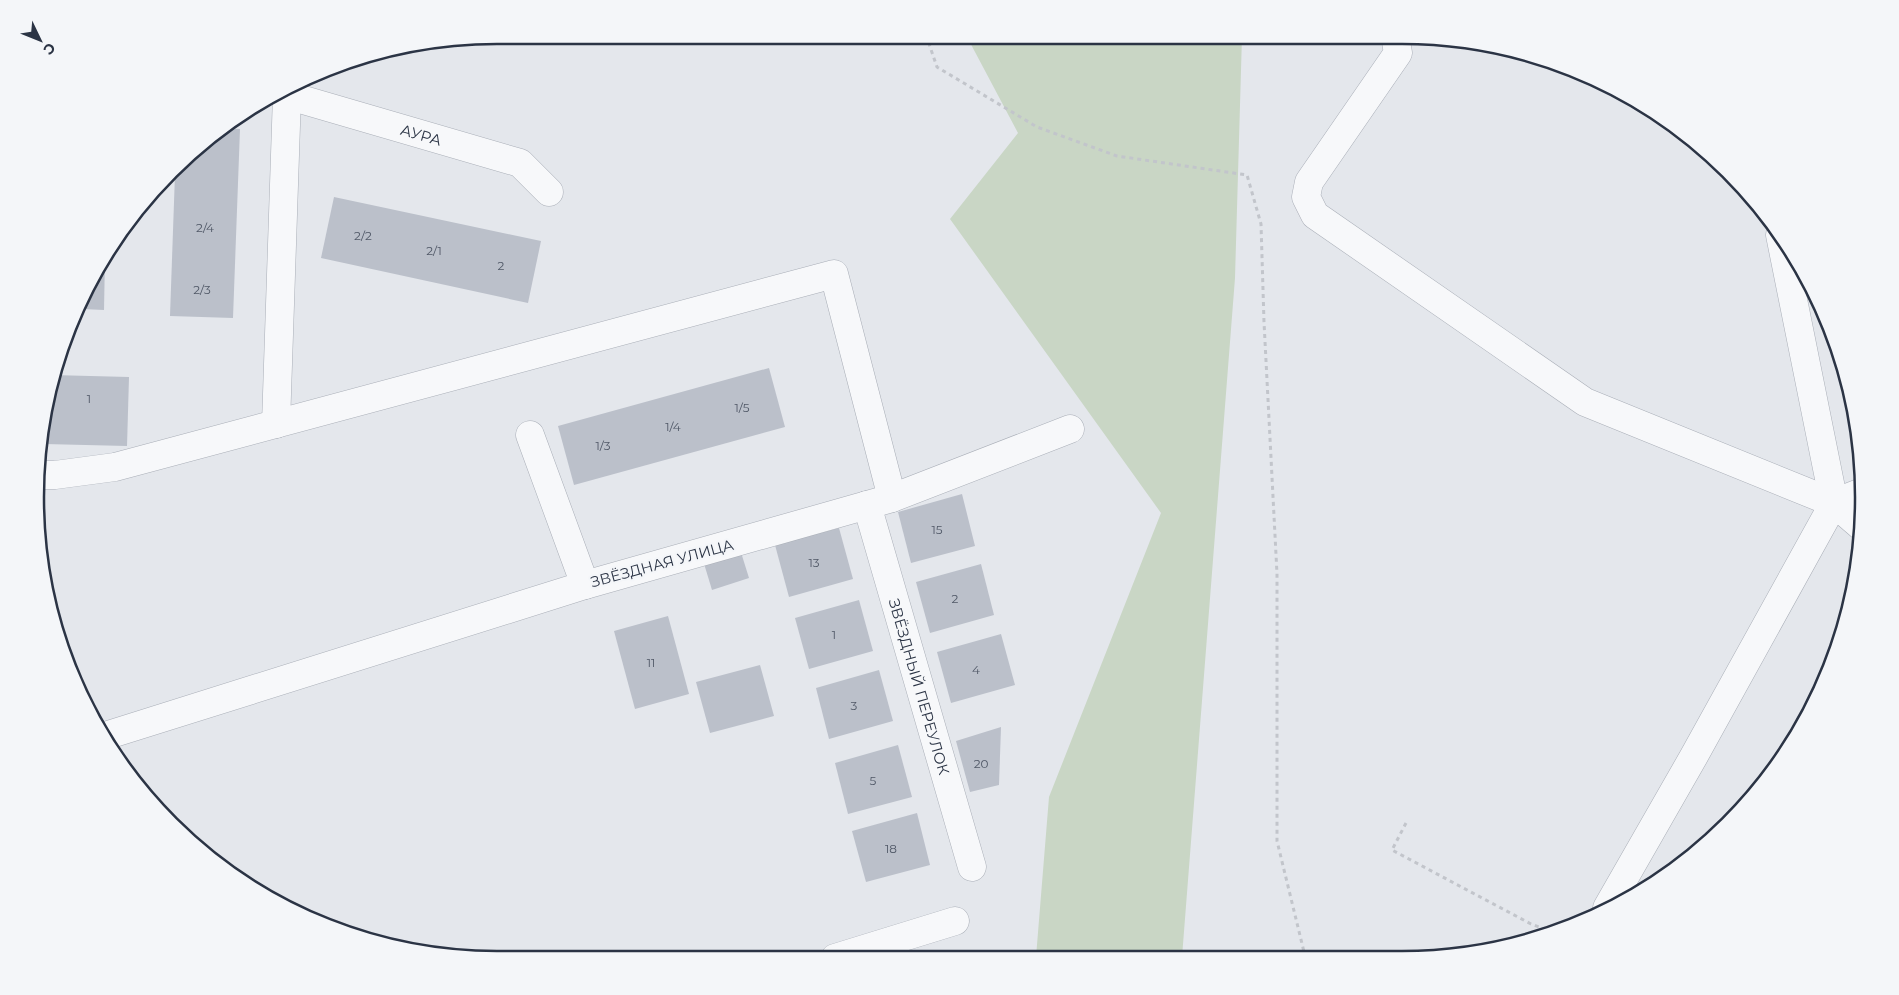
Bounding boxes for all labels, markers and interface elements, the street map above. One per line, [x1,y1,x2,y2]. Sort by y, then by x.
north arrow [15,15,65,65]
text: С [39,39,60,59]
street label: АУРА [399,119,444,149]
house number: 2/4 [196,220,214,235]
house number: 2/2 [354,228,372,243]
house number: 2/1 [426,243,442,258]
house number: 2 [498,258,505,273]
house number: 2/3 [193,282,211,297]
house number: 1 [87,391,91,406]
house number: 1/5 [734,400,750,415]
house number: 1/4 [665,419,681,434]
house number: 1/3 [595,438,611,453]
house number: 15 [931,522,943,537]
street label: ЗВЁЗДНАЯ УЛИЦА [588,535,736,591]
house number: 13 [808,555,820,570]
house number: 2 [952,591,959,606]
street label: ЗВЁЗДНЫЙ ПЕРЕУЛОК [885,596,954,777]
house number: 1 [832,627,836,642]
house number: 11 [647,655,655,670]
house number: 4 [972,662,980,677]
house number: 3 [851,698,858,713]
house number: 20 [974,756,988,771]
house number: 5 [870,773,877,788]
house number: 18 [885,841,897,856]

